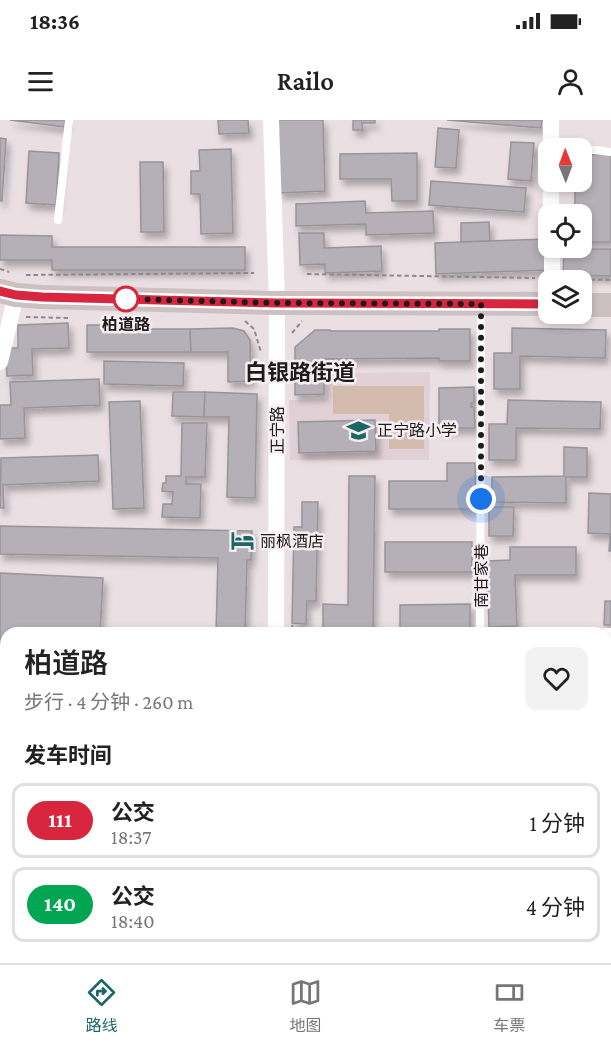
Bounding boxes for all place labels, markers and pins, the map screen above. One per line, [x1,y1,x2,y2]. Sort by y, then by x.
marker: 柏道路 [113,286,139,312]
place label: 柏道路 [102,316,150,333]
school or university icon: 正宁路小学 [346,417,372,443]
place label: 正宁路小学 [377,422,457,439]
hotel icon: 丽枫酒店 [229,528,255,554]
place label: 丽枫酒店 [260,533,324,550]

